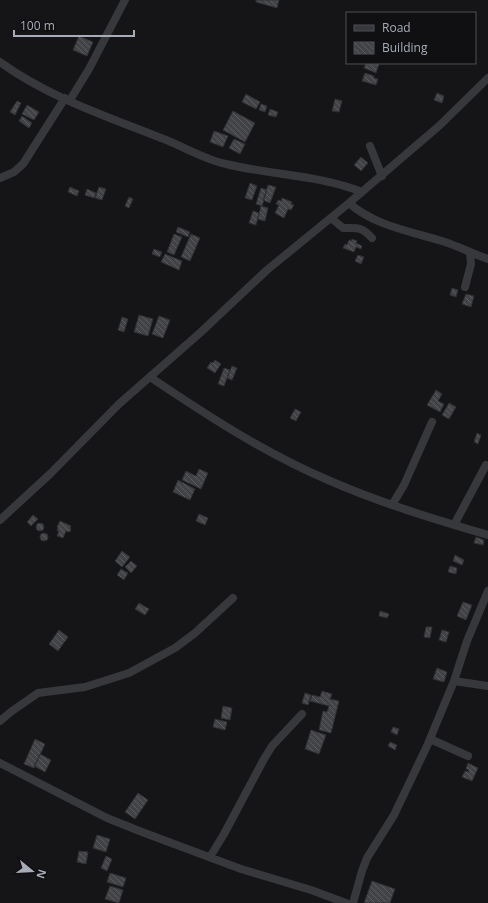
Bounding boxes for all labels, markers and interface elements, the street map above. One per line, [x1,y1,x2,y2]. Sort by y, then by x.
scale bar [14,12,134,38]
legend [346,12,476,64]
text: 100 m [20,17,55,34]
text: Road [382,19,411,36]
text: Building [382,39,428,56]
north arrow [12,851,52,891]
text: N [33,868,51,881]

